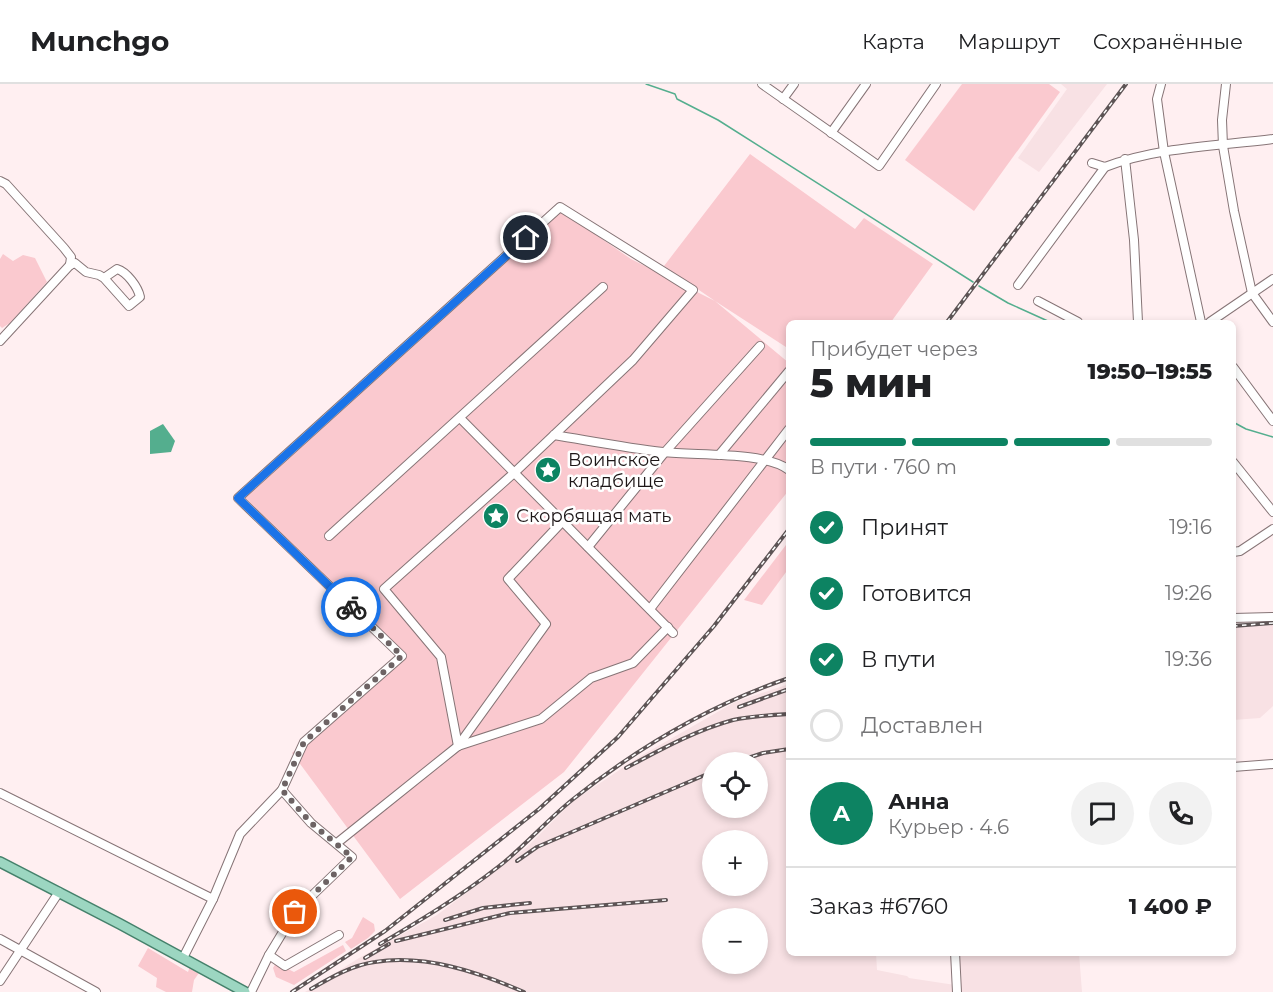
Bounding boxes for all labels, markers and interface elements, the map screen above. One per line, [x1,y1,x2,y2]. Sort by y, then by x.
text: Munchgo [30,24,169,58]
text: Карта [862,29,925,54]
text: Маршрут [958,29,1060,54]
text: Сохранённые [1093,29,1243,54]
pin [500,212,551,263]
icon: home [509,221,542,254]
text: Прибудет через [810,337,978,361]
text: 19:50–19:55 [1088,358,1212,385]
text: 5 мин [810,359,933,407]
place label: Воинское кладбище [568,449,664,492]
place icon: Воинское кладбище [533,455,563,485]
text: В пути · 760 m [810,455,957,479]
place icon: Скорбящая мать [481,501,511,531]
place label: Скорбящая мать [516,505,671,527]
icon: check [810,511,843,544]
text: Принят [861,514,948,541]
text: 19:16 [1169,515,1212,539]
courier [321,577,381,637]
icon: check [810,577,843,610]
text: Готовится [861,580,972,607]
text: 19:26 [1165,581,1212,605]
icon: bike [335,591,368,624]
icon: check [810,643,843,676]
text: В пути [861,646,936,673]
text: 19:36 [1165,647,1212,671]
text: Доставлен [861,712,983,739]
map controls [702,752,768,974]
button: locate [702,752,768,818]
button: chat [1071,782,1134,845]
button: phone [1149,782,1212,845]
text: Анна [888,788,949,815]
text: А [833,800,850,827]
text: Курьер · 4.6 [888,815,1009,839]
button: + [702,830,768,896]
pin [269,886,320,937]
text: Заказ #6760 [810,893,948,920]
text: 1 400 ₽ [1129,893,1212,920]
icon: bag [278,895,311,928]
button: − [702,908,768,974]

